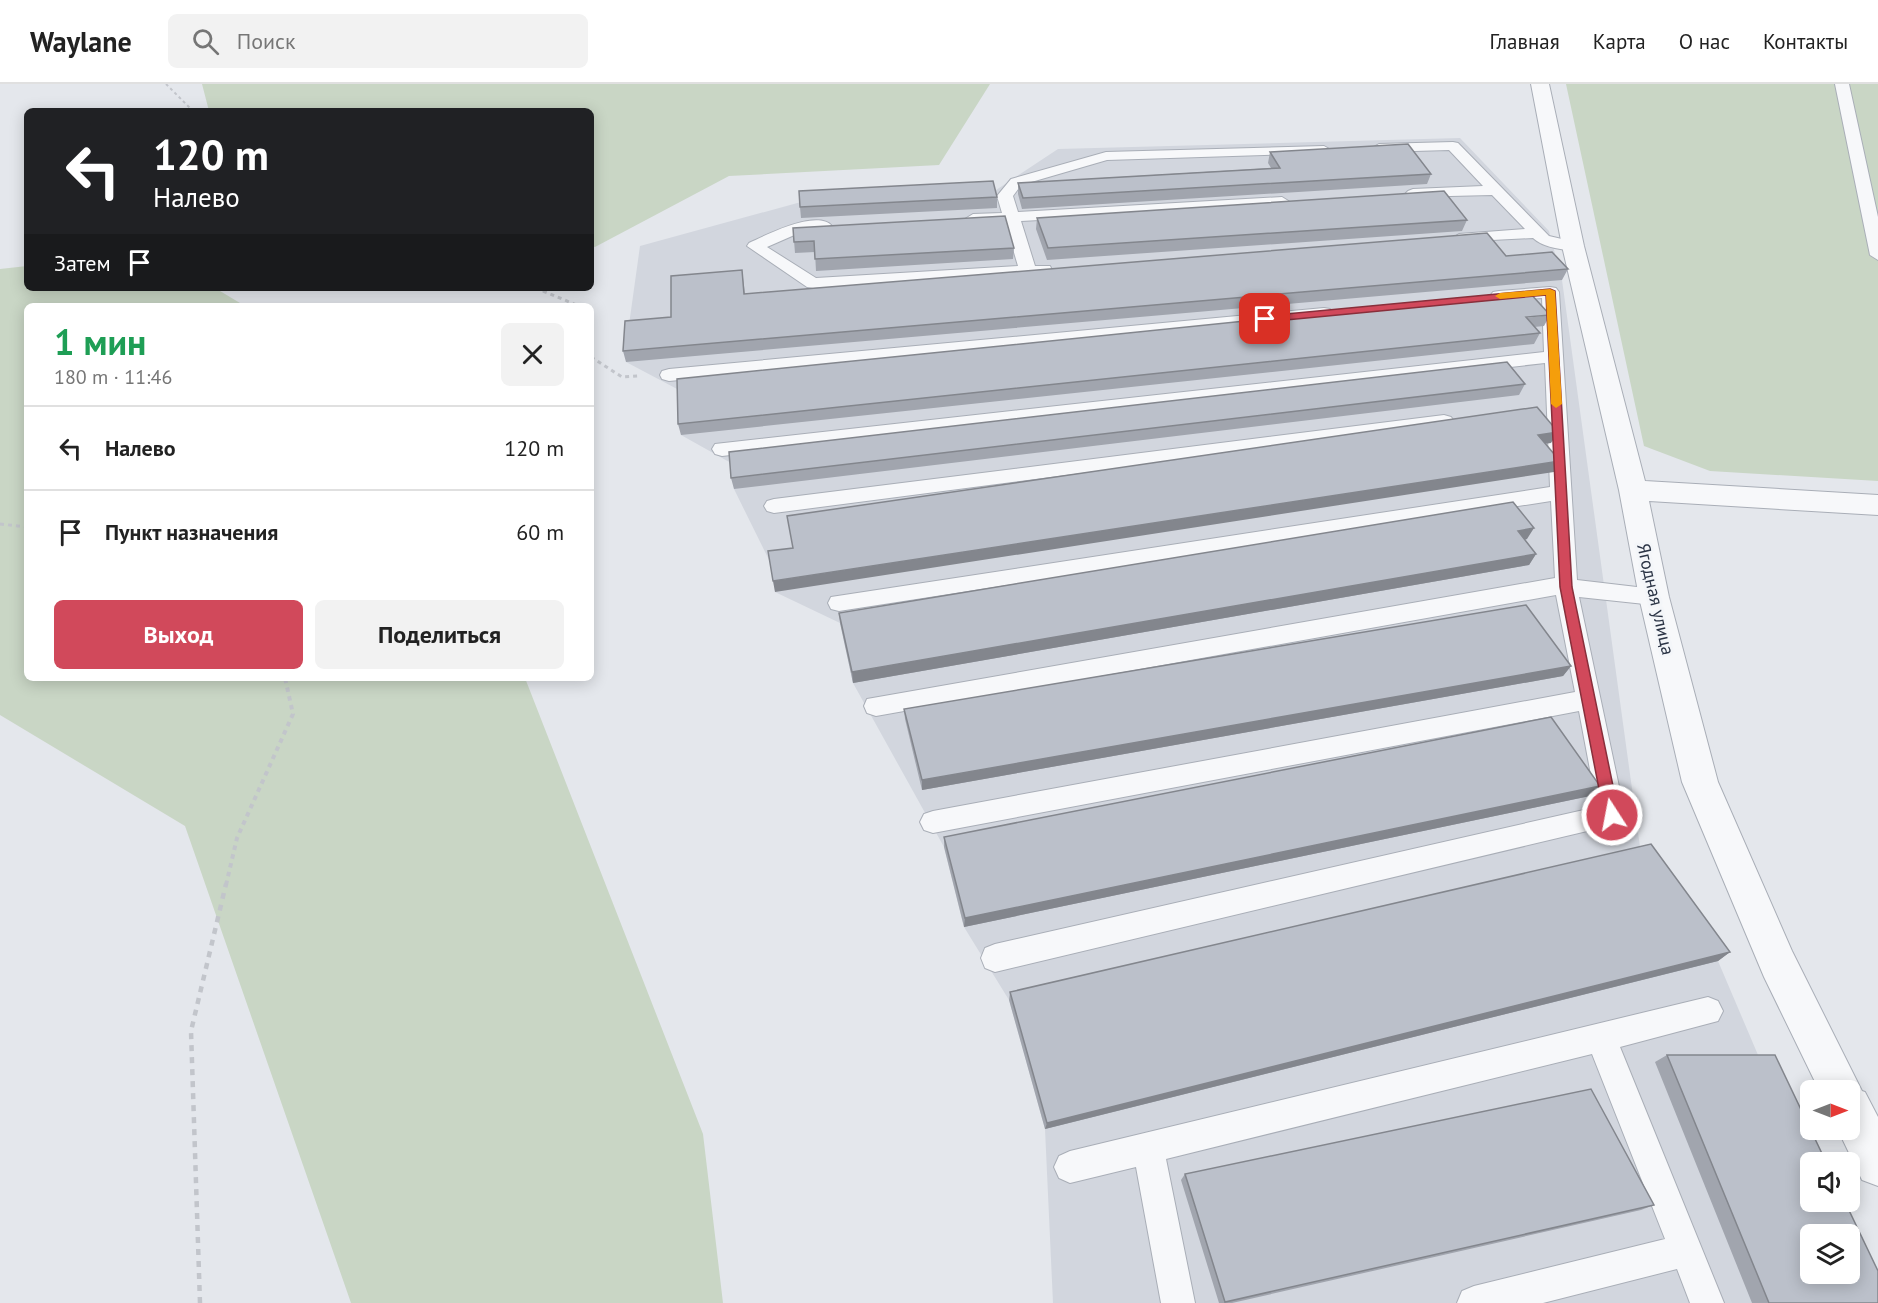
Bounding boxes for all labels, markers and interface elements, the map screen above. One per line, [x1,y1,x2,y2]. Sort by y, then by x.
search box [168,14,588,68]
text: Waylane [30,23,132,60]
icon: search [189,25,222,58]
text: Поиск [237,27,295,55]
text: Главная [1489,28,1560,55]
text: Карта [1593,28,1646,55]
text: О нас [1679,28,1730,55]
text: Контакты [1763,28,1848,55]
text: 120 m [153,127,269,182]
icon: left [54,132,132,210]
text: Налево [153,180,240,214]
icon: arrive [123,246,156,279]
text: Затем [54,249,111,277]
pin [1239,293,1290,344]
icon: arrive [1248,302,1281,335]
text: 1 мин [54,318,146,365]
button: close [501,323,564,386]
text: 180 m · 11:46 [54,364,172,390]
icon: left [54,432,87,465]
text: Налево [105,434,176,462]
text: 120 m [504,434,564,462]
icon: arrive [54,516,87,549]
text: Пункт назначения [105,518,278,546]
text: 60 m [516,518,564,546]
street label: Ягодная улица [1632,541,1680,657]
button: Выход [54,600,303,669]
button: Поделиться [315,600,564,669]
position arrow [1580,783,1644,847]
north arrow [1800,1080,1860,1140]
map controls [1800,1080,1860,1284]
button: sound [1800,1152,1860,1212]
button: layers [1800,1224,1860,1284]

